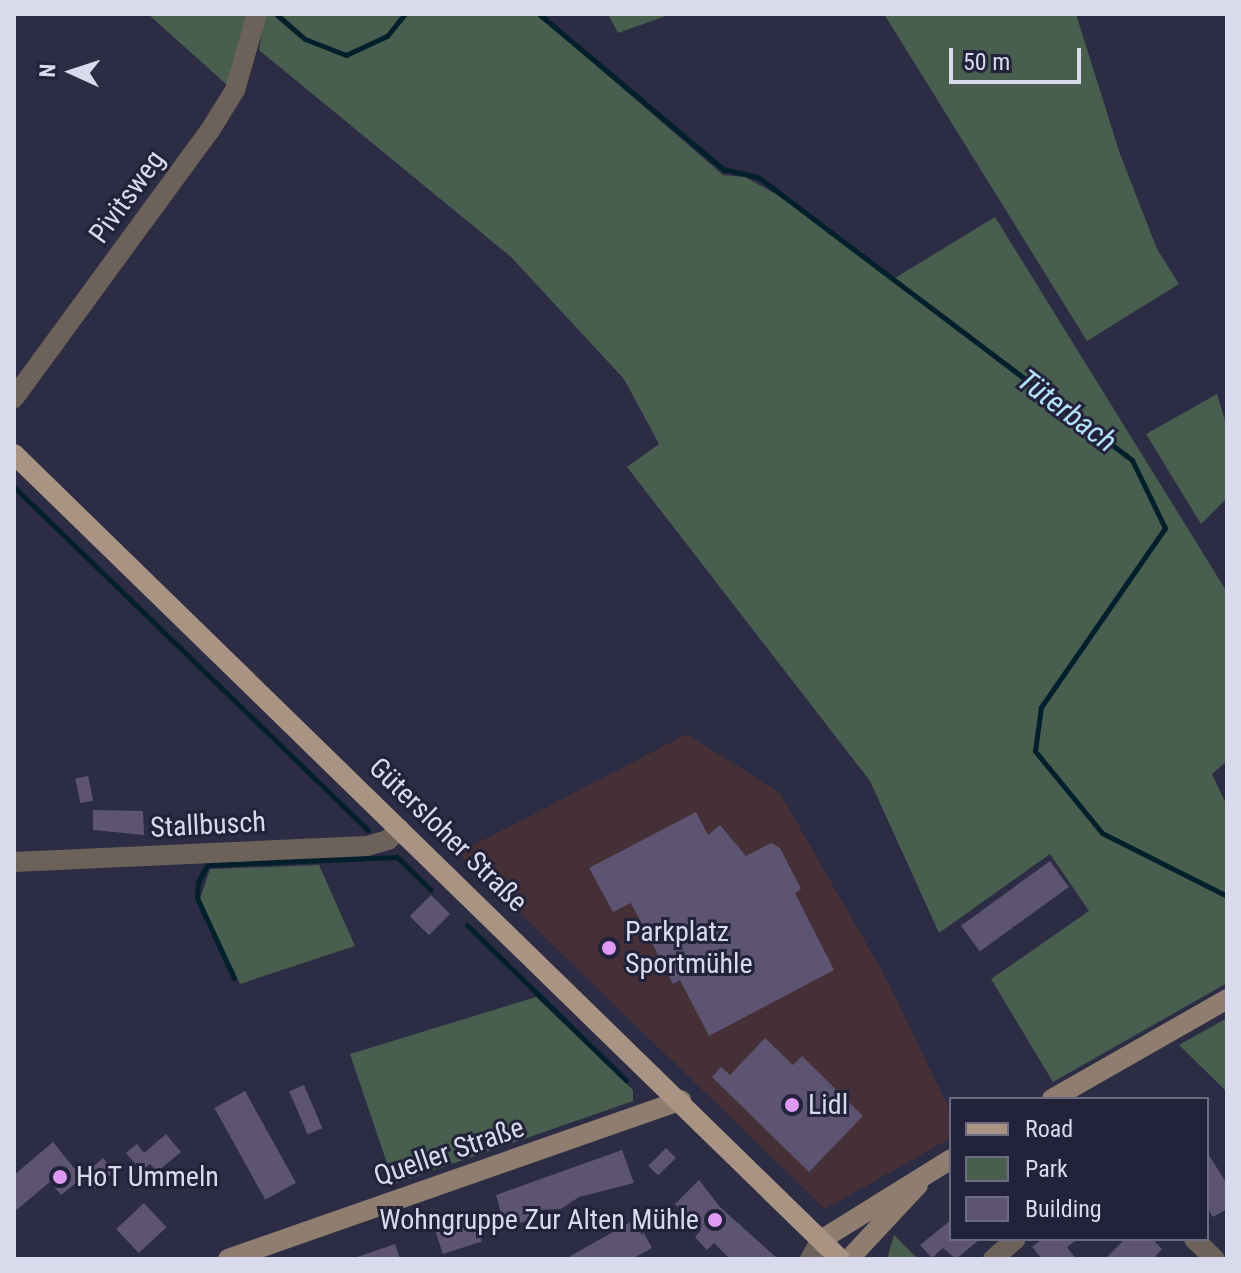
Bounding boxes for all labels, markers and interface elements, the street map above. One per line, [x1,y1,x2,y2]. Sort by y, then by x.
north arrow [32,32,112,112]
scale bar [953,32,1085,82]
text: 50 m [963,48,1010,76]
text: N [35,63,60,78]
street label: Pivitsweg [82,144,172,250]
water label: Tüterbach [1010,362,1124,460]
street label: Gütersloher Straße [362,751,534,919]
street label: Stallbusch [149,805,267,845]
place label: Parkplatz Sportmühle [625,915,753,981]
marker: Parkplatz Sportmühle [600,939,618,957]
place label: Lidl [808,1088,848,1122]
marker: Lidl [783,1096,801,1114]
legend [949,1097,1209,1241]
street label: Queller Straße [370,1111,528,1193]
text: Road [1025,1115,1073,1143]
text: Park [1025,1155,1068,1183]
place label: HoT Ummeln [76,1160,219,1194]
marker: HoT Ummeln [51,1168,69,1186]
text: Building [1025,1195,1102,1223]
place label: Wohngruppe Zur Alten Mühle [379,1203,699,1237]
marker: Wohngruppe Zur Alten Mühle [706,1211,724,1229]

